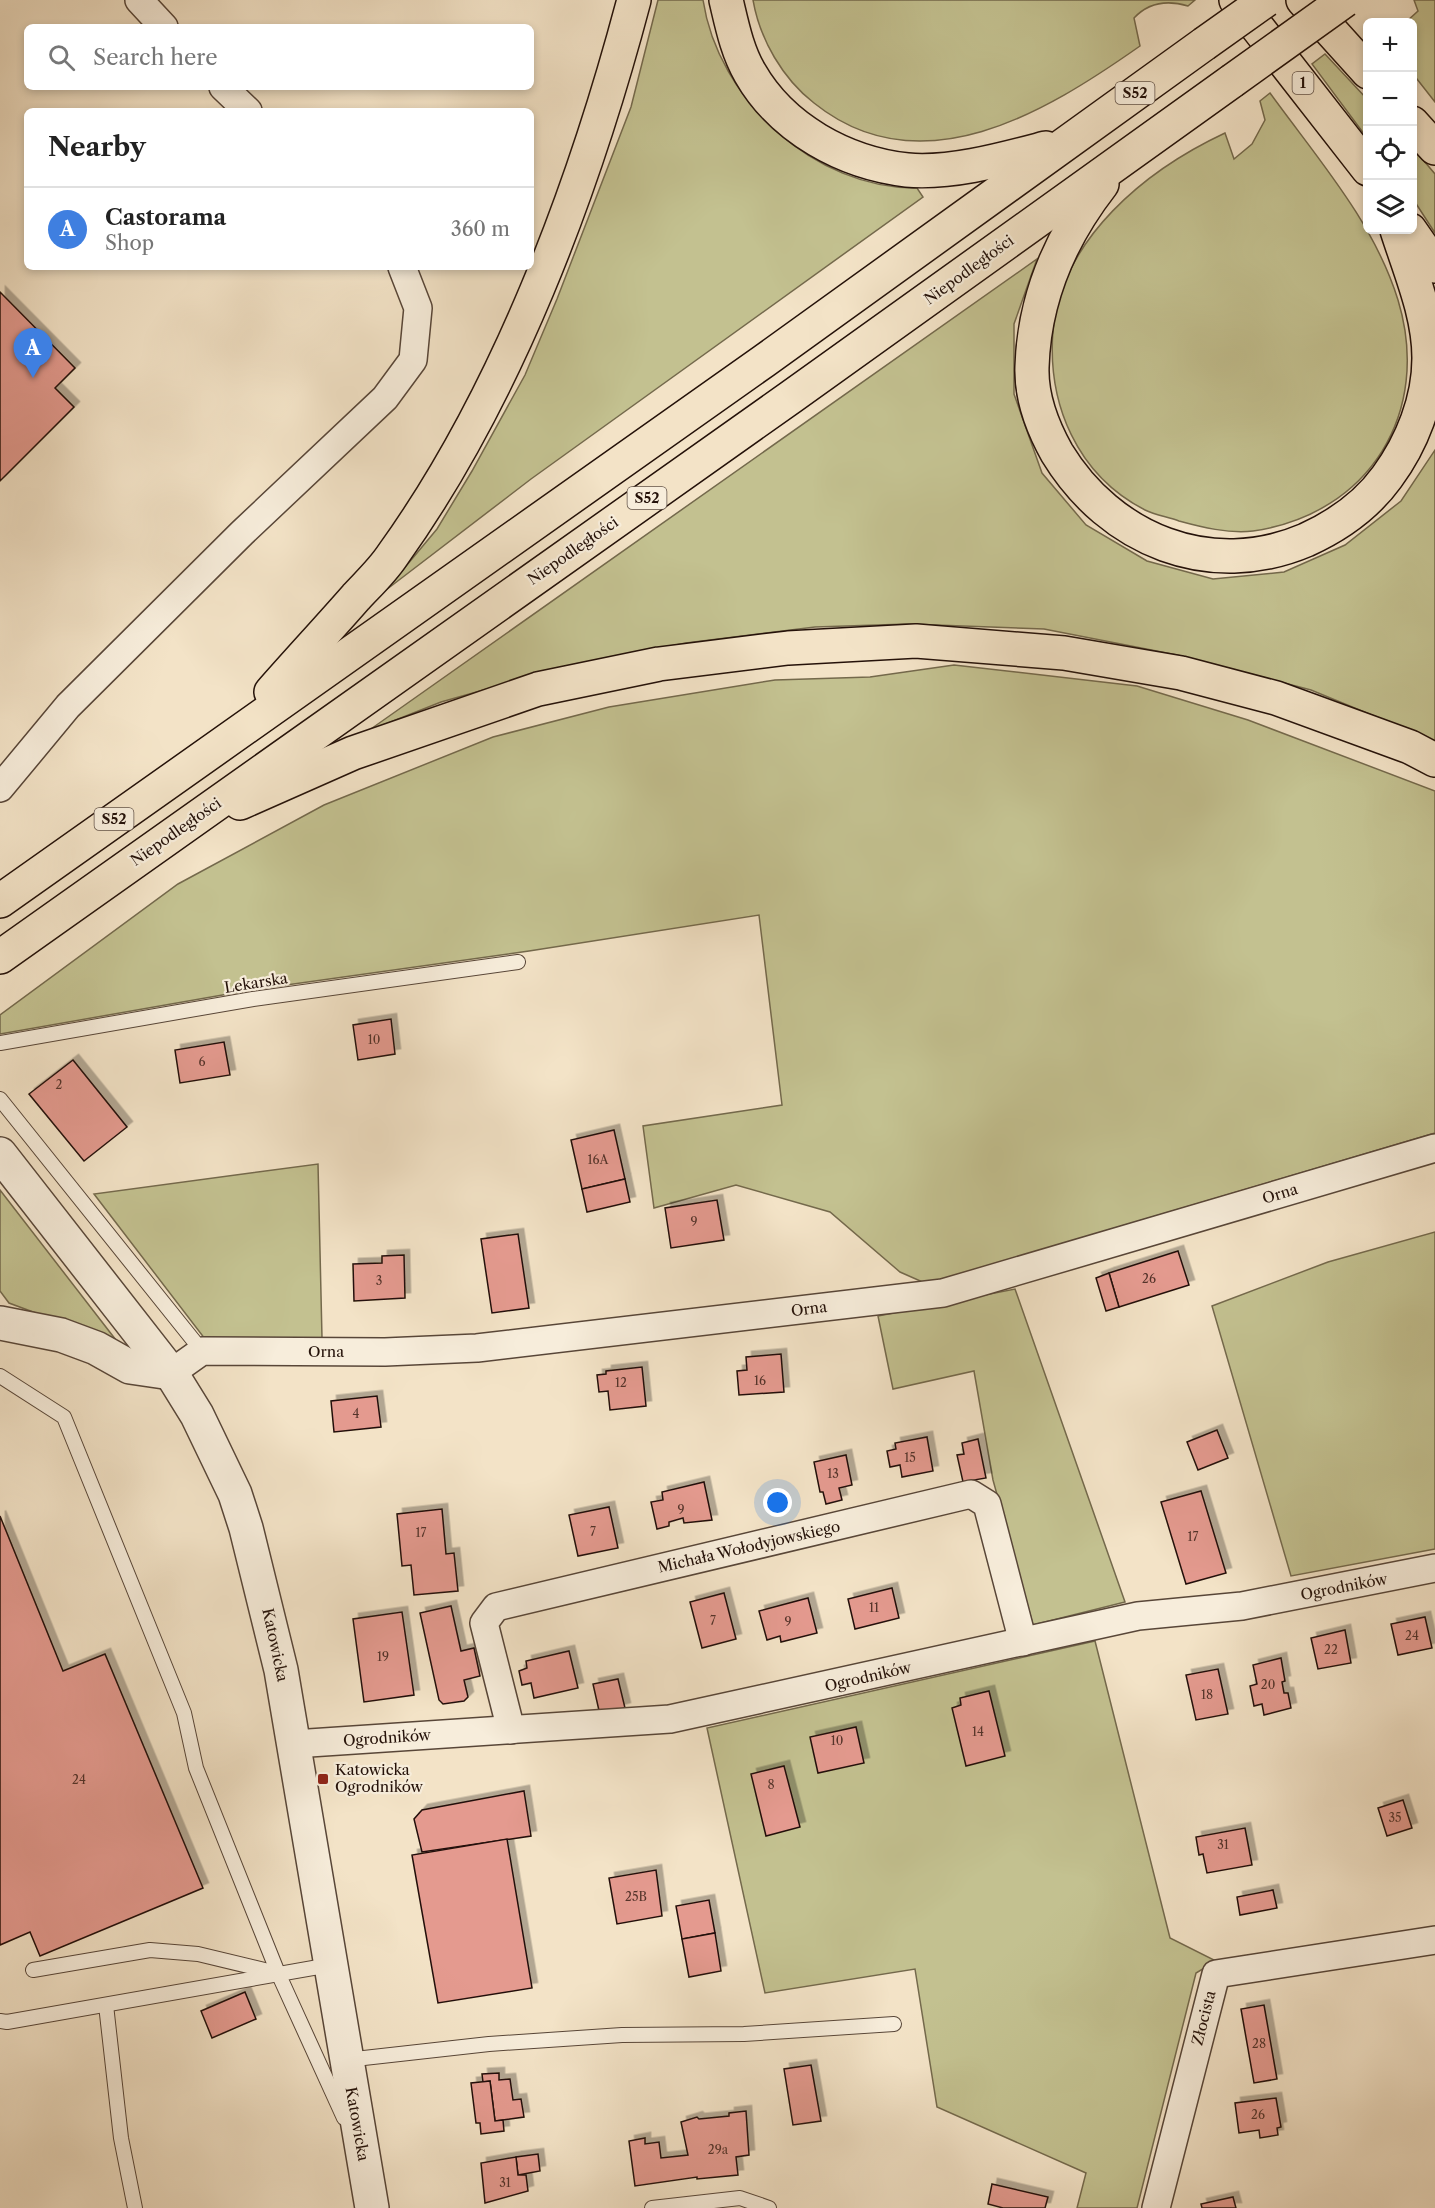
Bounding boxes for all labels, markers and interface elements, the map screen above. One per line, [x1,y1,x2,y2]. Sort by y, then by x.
map controls [1363,18,1417,234]
button: + [1363,18,1417,72]
search box [24,24,534,90]
icon: search [45,41,78,74]
text: Search here [93,44,218,71]
road number: 1 [1292,72,1314,94]
button: − [1363,72,1417,126]
road number: S52 [1116,82,1154,104]
button: locate [1363,126,1417,180]
text: Nearby [48,131,146,163]
button: layers [1363,180,1417,234]
text: Castorama [105,204,226,231]
text: A [60,217,75,241]
text: 360 m [451,217,510,241]
street label: Niepodległości [920,230,1018,309]
text: Shop [105,231,154,255]
pin: A [14,328,52,378]
road number: S52 [628,487,666,509]
street label: Niepodległości [524,512,622,589]
street label: Niepodległości [127,793,225,870]
road number: S52 [94,808,134,830]
street label: Lekarska [223,968,289,997]
house number: 10 [368,1032,380,1047]
house number: 6 [198,1054,206,1069]
house number: 2 [56,1077,63,1092]
house number: 16A [588,1152,610,1167]
street label: Orna [1260,1179,1300,1208]
house number: 9 [690,1214,698,1229]
house number: 26 [1142,1271,1156,1286]
house number: 3 [376,1273,382,1288]
street label: Orna [790,1297,828,1320]
street label: Orna [308,1342,344,1361]
house number: 16 [754,1373,766,1388]
house number: 12 [615,1375,627,1390]
house number: 4 [353,1406,360,1421]
house number: 15 [904,1450,916,1465]
house number: 13 [827,1466,839,1481]
your location [763,1488,792,1517]
house number: 9 [677,1502,685,1517]
street label: Michała Wołodyjowskiego [656,1516,842,1577]
house number: 7 [590,1524,596,1539]
house number: 17 [416,1525,427,1540]
house number: 17 [1188,1529,1199,1544]
street label: Ogrodników [1299,1569,1389,1604]
house number: 11 [869,1600,879,1615]
street label: Katowicka [258,1606,293,1684]
house number: 7 [710,1613,716,1628]
house number: 9 [784,1614,792,1629]
house number: 24 [1405,1628,1419,1643]
house number: 22 [1324,1642,1338,1657]
house number: 19 [377,1649,389,1664]
street label: Ogrodników [823,1657,913,1696]
house number: 20 [1261,1677,1275,1692]
house number: 18 [1201,1687,1213,1702]
house number: 14 [972,1724,984,1739]
street label: Ogrodników [342,1725,432,1750]
house number: 10 [831,1733,843,1748]
place label: Katowicka Ogrodników [335,1760,424,1796]
house number: 24 [72,1772,86,1787]
marker: Katowicka Ogrodników [316,1772,330,1786]
house number: 8 [767,1777,775,1792]
house number: 35 [1388,1810,1402,1825]
house number: 31 [1217,1837,1229,1852]
house number: 25B [625,1889,647,1904]
street label: Złocista [1188,1988,1220,2047]
house number: 28 [1252,2036,1266,2051]
street label: Katowicka [342,2085,373,2162]
house number: 26 [1251,2107,1265,2122]
house number: 29a [708,2142,729,2157]
house number: 31 [499,2175,511,2190]

